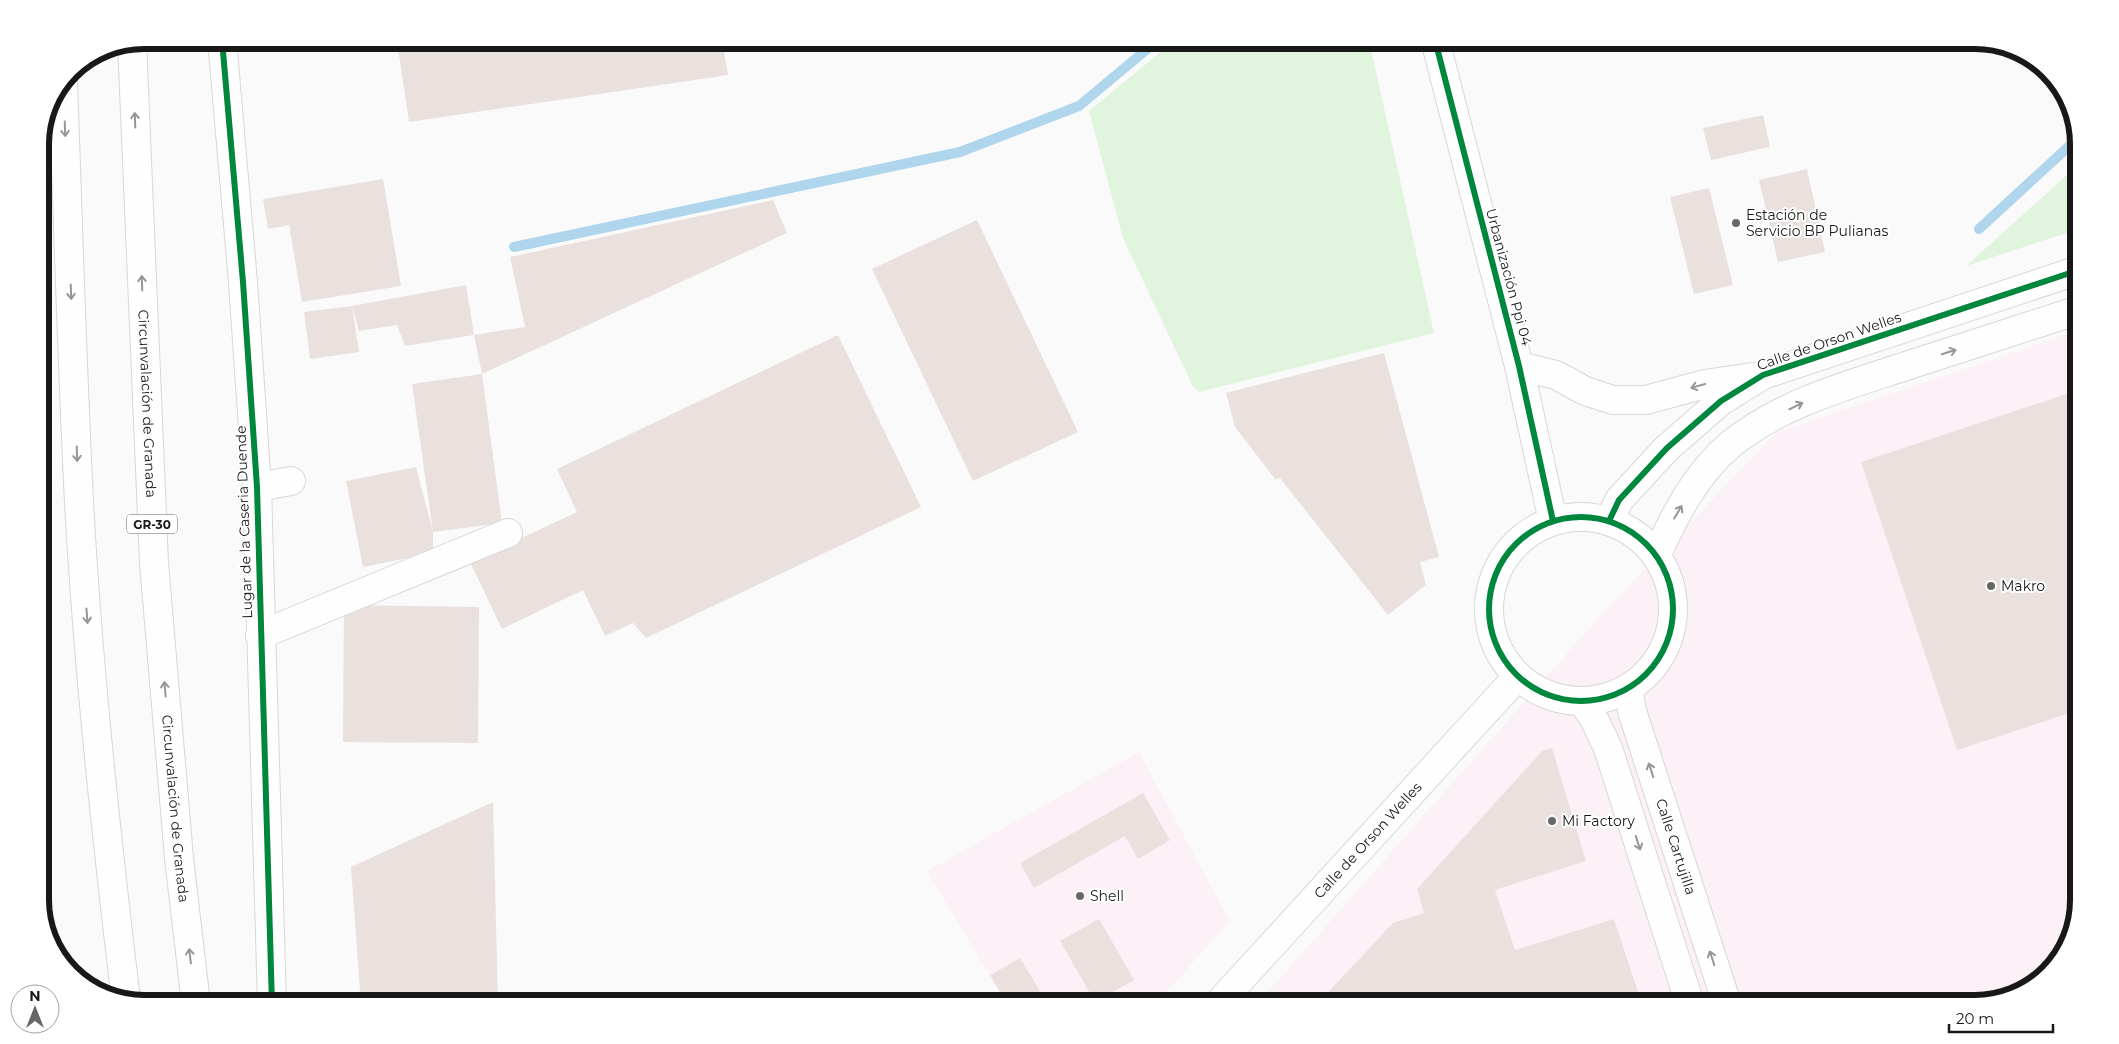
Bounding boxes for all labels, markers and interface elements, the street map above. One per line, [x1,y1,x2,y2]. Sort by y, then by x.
one-way arrow [130,112,140,128]
one-way arrow [60,121,69,137]
street label: Urbanización Ppi 04 [1482,206,1536,348]
place label: Estación de Servicio BP Pulianas [1746,206,1888,240]
marker: Estación de Servicio BP Pulianas [1730,217,1742,229]
one-way arrow [137,275,147,291]
one-way arrow [66,283,76,299]
street label: Calle de Orson Welles [1754,308,1904,374]
street label: Circunvalación de Granada [134,309,160,498]
one-way arrow [1941,347,1957,357]
one-way arrow [1690,381,1706,391]
one-way arrow [1788,401,1803,410]
street label: Lugar de la Caseria Duende [232,425,256,619]
one-way arrow [73,446,82,462]
one-way arrow [1673,506,1683,520]
road number: GR-30 [127,514,177,534]
place label: Makro [2001,577,2045,595]
marker: Makro [1985,580,1997,592]
one-way arrow [83,608,92,624]
one-way arrow [160,682,169,698]
street label: Circunvalación de Granada [158,714,193,903]
one-way arrow [1646,762,1656,778]
street label: Calle de Orson Welles [1310,778,1426,902]
street label: Calle Cartujilla [1652,796,1700,897]
place label: Mi Factory [1562,812,1635,830]
marker: Mi Factory [1546,815,1558,827]
one-way arrow [1634,835,1643,850]
place label: Shell [1090,887,1124,905]
marker: Shell [1074,890,1086,902]
one-way arrow [185,948,195,964]
one-way arrow [1707,950,1716,966]
north arrow [10,984,60,1034]
text: N [29,987,41,1005]
scale bar [1949,1002,2053,1034]
text: 20 m [1956,1009,1994,1028]

